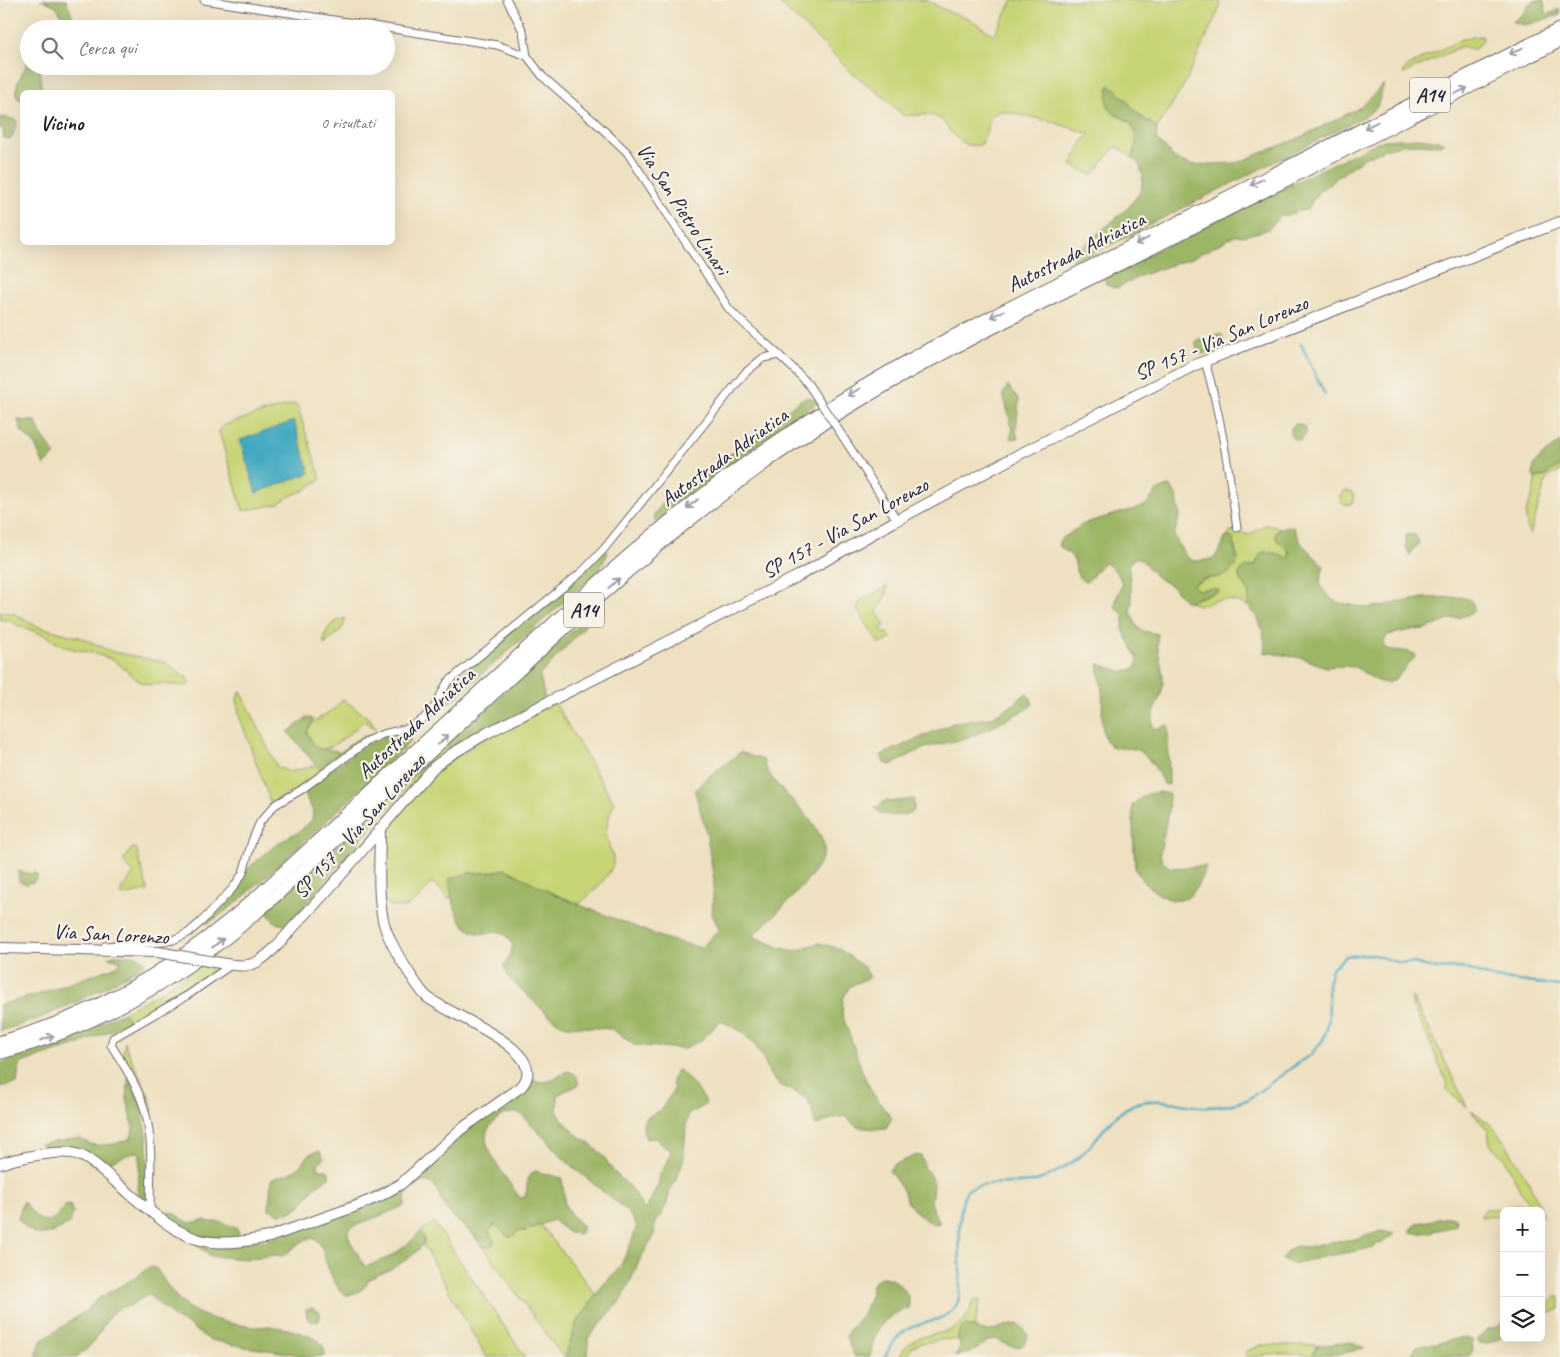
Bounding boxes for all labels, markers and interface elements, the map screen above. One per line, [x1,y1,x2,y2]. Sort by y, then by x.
search box [20,20,395,75]
icon: search [38,34,66,62]
text: Cerca qui [78,36,137,60]
one-way arrow [1509,47,1524,57]
road number: A14 [1410,78,1450,112]
one-way arrow [1453,86,1468,95]
text: Vicino [40,110,83,136]
text: 0 risultati [321,113,375,133]
one-way arrow [1364,120,1379,130]
street label: Via San Pietro Linari [631,139,737,282]
one-way arrow [1250,178,1265,187]
street label: Autostrada Adriatica [1003,205,1151,298]
one-way arrow [1135,236,1150,246]
street label: SP 157 - Via San Lorenzo [1130,289,1313,386]
one-way arrow [990,310,1005,319]
one-way arrow [848,387,862,397]
street label: Autostrada Adriatica [655,401,794,512]
street label: SP 157 - Via San Lorenzo [757,471,934,584]
one-way arrow [686,498,699,509]
one-way arrow [607,578,620,589]
road number: A14 [564,592,604,628]
street label: Autostrada Adriatica [352,661,481,784]
one-way arrow [436,734,449,746]
street label: SP 157 - Via San Lorenzo [287,747,432,904]
street label: Via San Lorenzo [53,918,171,950]
one-way arrow [211,937,224,948]
one-way arrow [38,1033,54,1043]
map controls [1500,1207,1545,1342]
button: + [1500,1207,1545,1252]
button: − [1500,1252,1545,1297]
button: layers [1500,1297,1545,1342]

